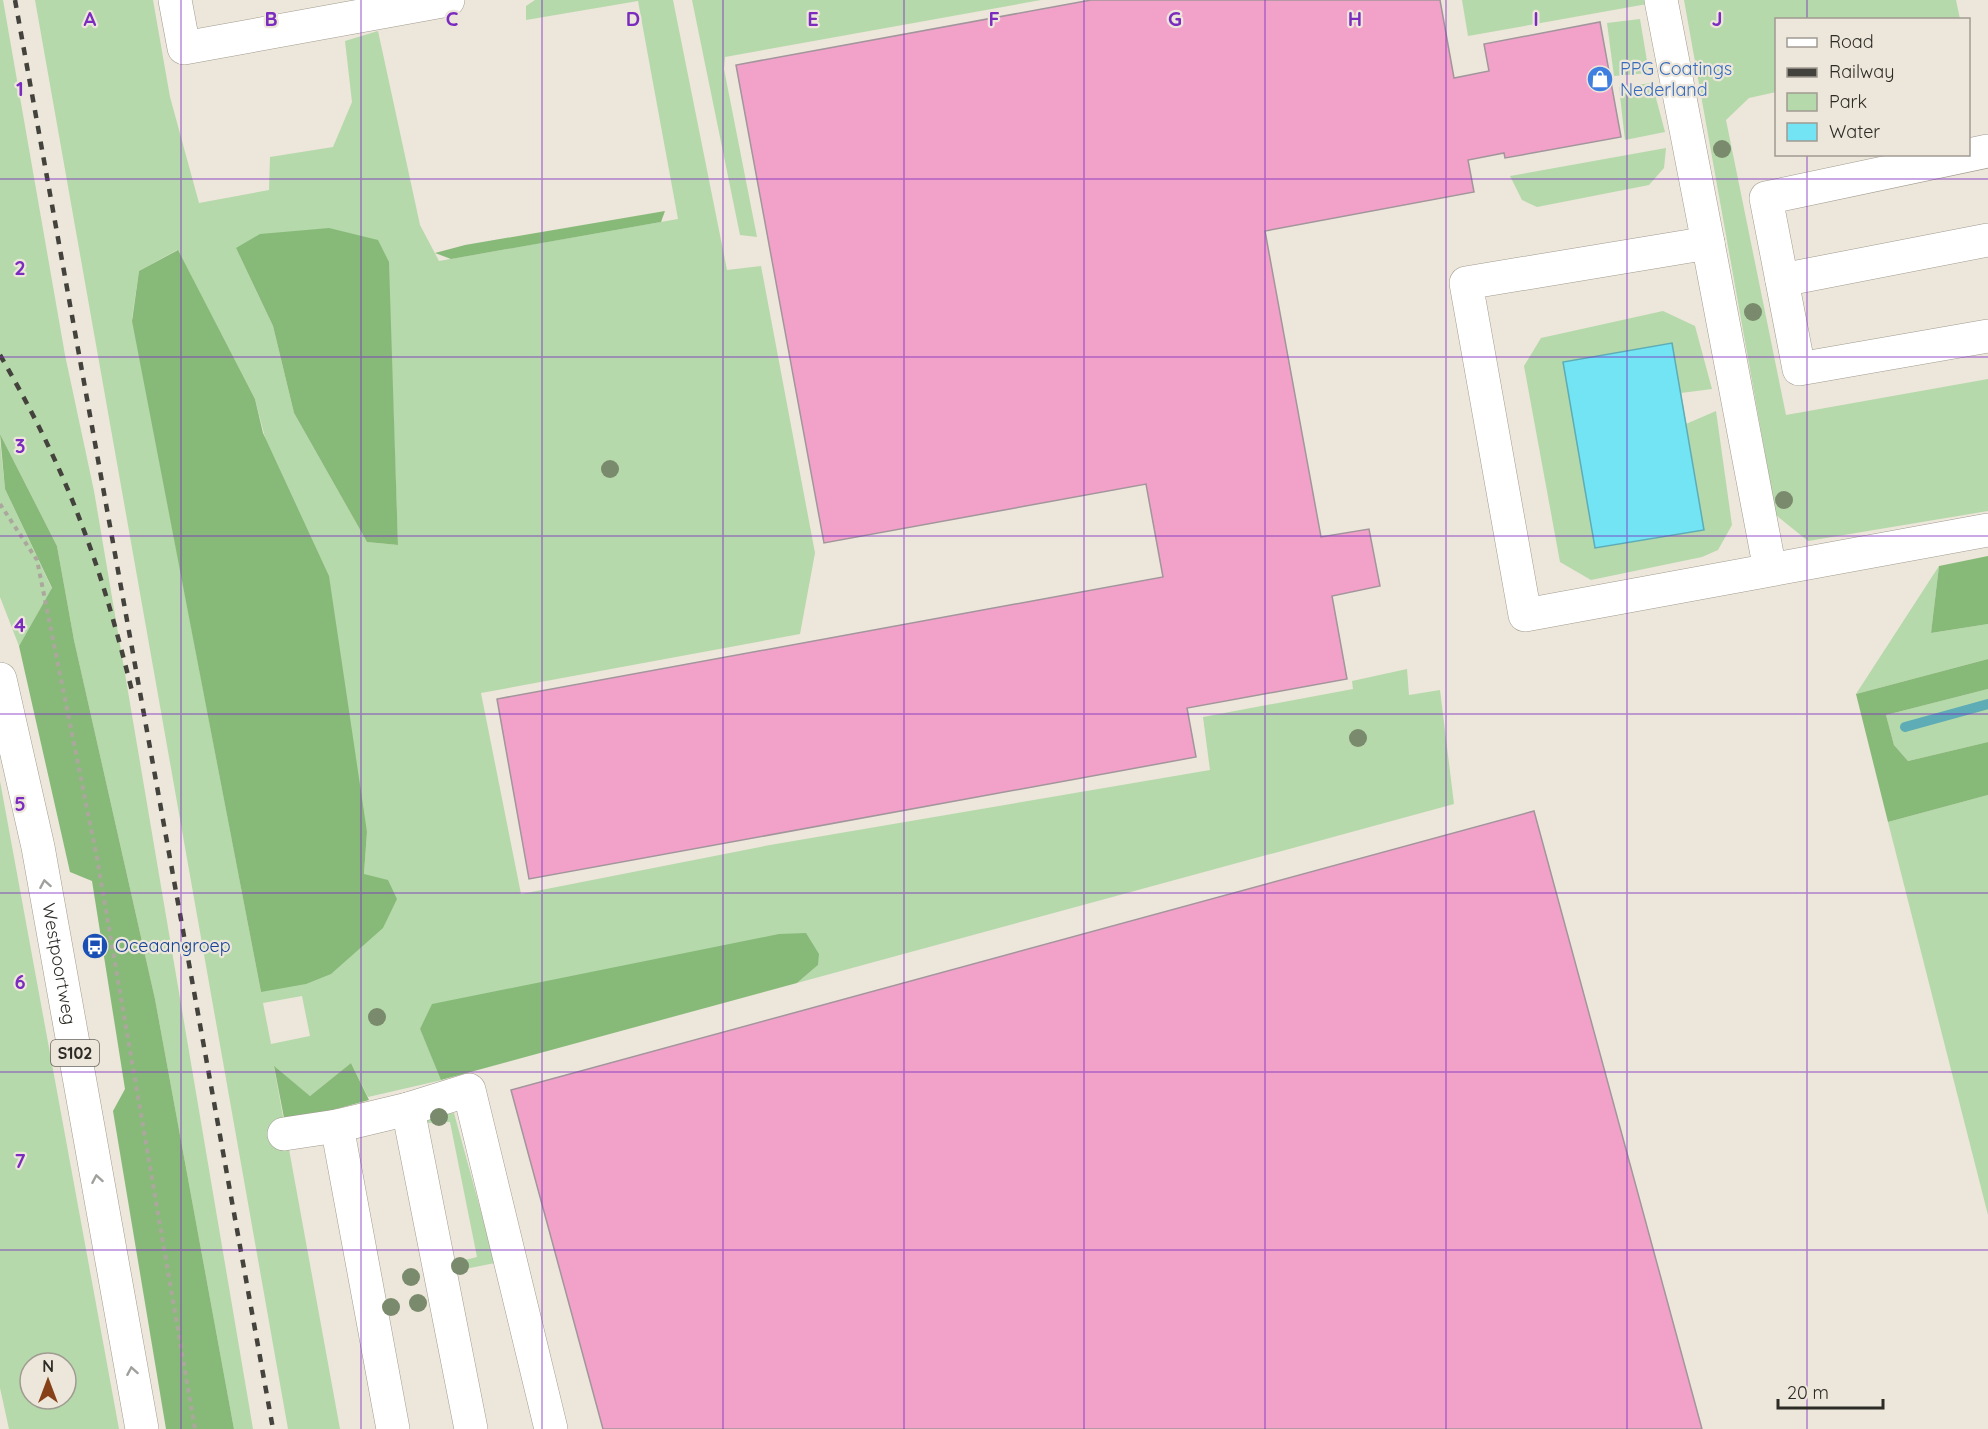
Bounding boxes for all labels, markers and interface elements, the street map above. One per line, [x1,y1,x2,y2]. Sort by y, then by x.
text: A [84,6,97,31]
text: B [264,6,278,31]
text: C [446,6,459,31]
text: D [626,6,640,31]
text: E [807,6,819,31]
text: F [988,6,1000,31]
text: G [1168,6,1182,31]
text: H [1348,6,1362,31]
text: I [1533,6,1539,31]
text: J [1711,6,1723,31]
legend [1775,18,1970,156]
text: Road [1829,30,1874,53]
place label: PPG Coatings Nederland [1620,57,1732,101]
text: Railway [1829,60,1895,83]
shop icon: PPG Coatings Nederland [1585,64,1615,94]
text: 1 [16,76,24,101]
text: Park [1829,90,1867,113]
text: Water [1829,120,1880,143]
text: 2 [14,255,26,280]
text: 3 [15,433,25,458]
text: 4 [14,612,26,637]
text: 5 [14,791,26,816]
one-way arrow [39,879,51,889]
street label: Westpoortweg [37,901,82,1026]
bus stop icon: Oceaangroep [80,931,110,961]
place label: Oceaangroep [115,934,231,957]
text: 6 [14,969,26,994]
road number: S102 [51,1040,99,1066]
text: 7 [15,1148,26,1173]
one-way arrow [92,1175,104,1184]
north arrow [18,1351,78,1411]
text: N [42,1356,54,1376]
one-way arrow [126,1367,139,1377]
scale bar [1778,1372,1883,1410]
text: 20 m [1787,1381,1829,1404]

